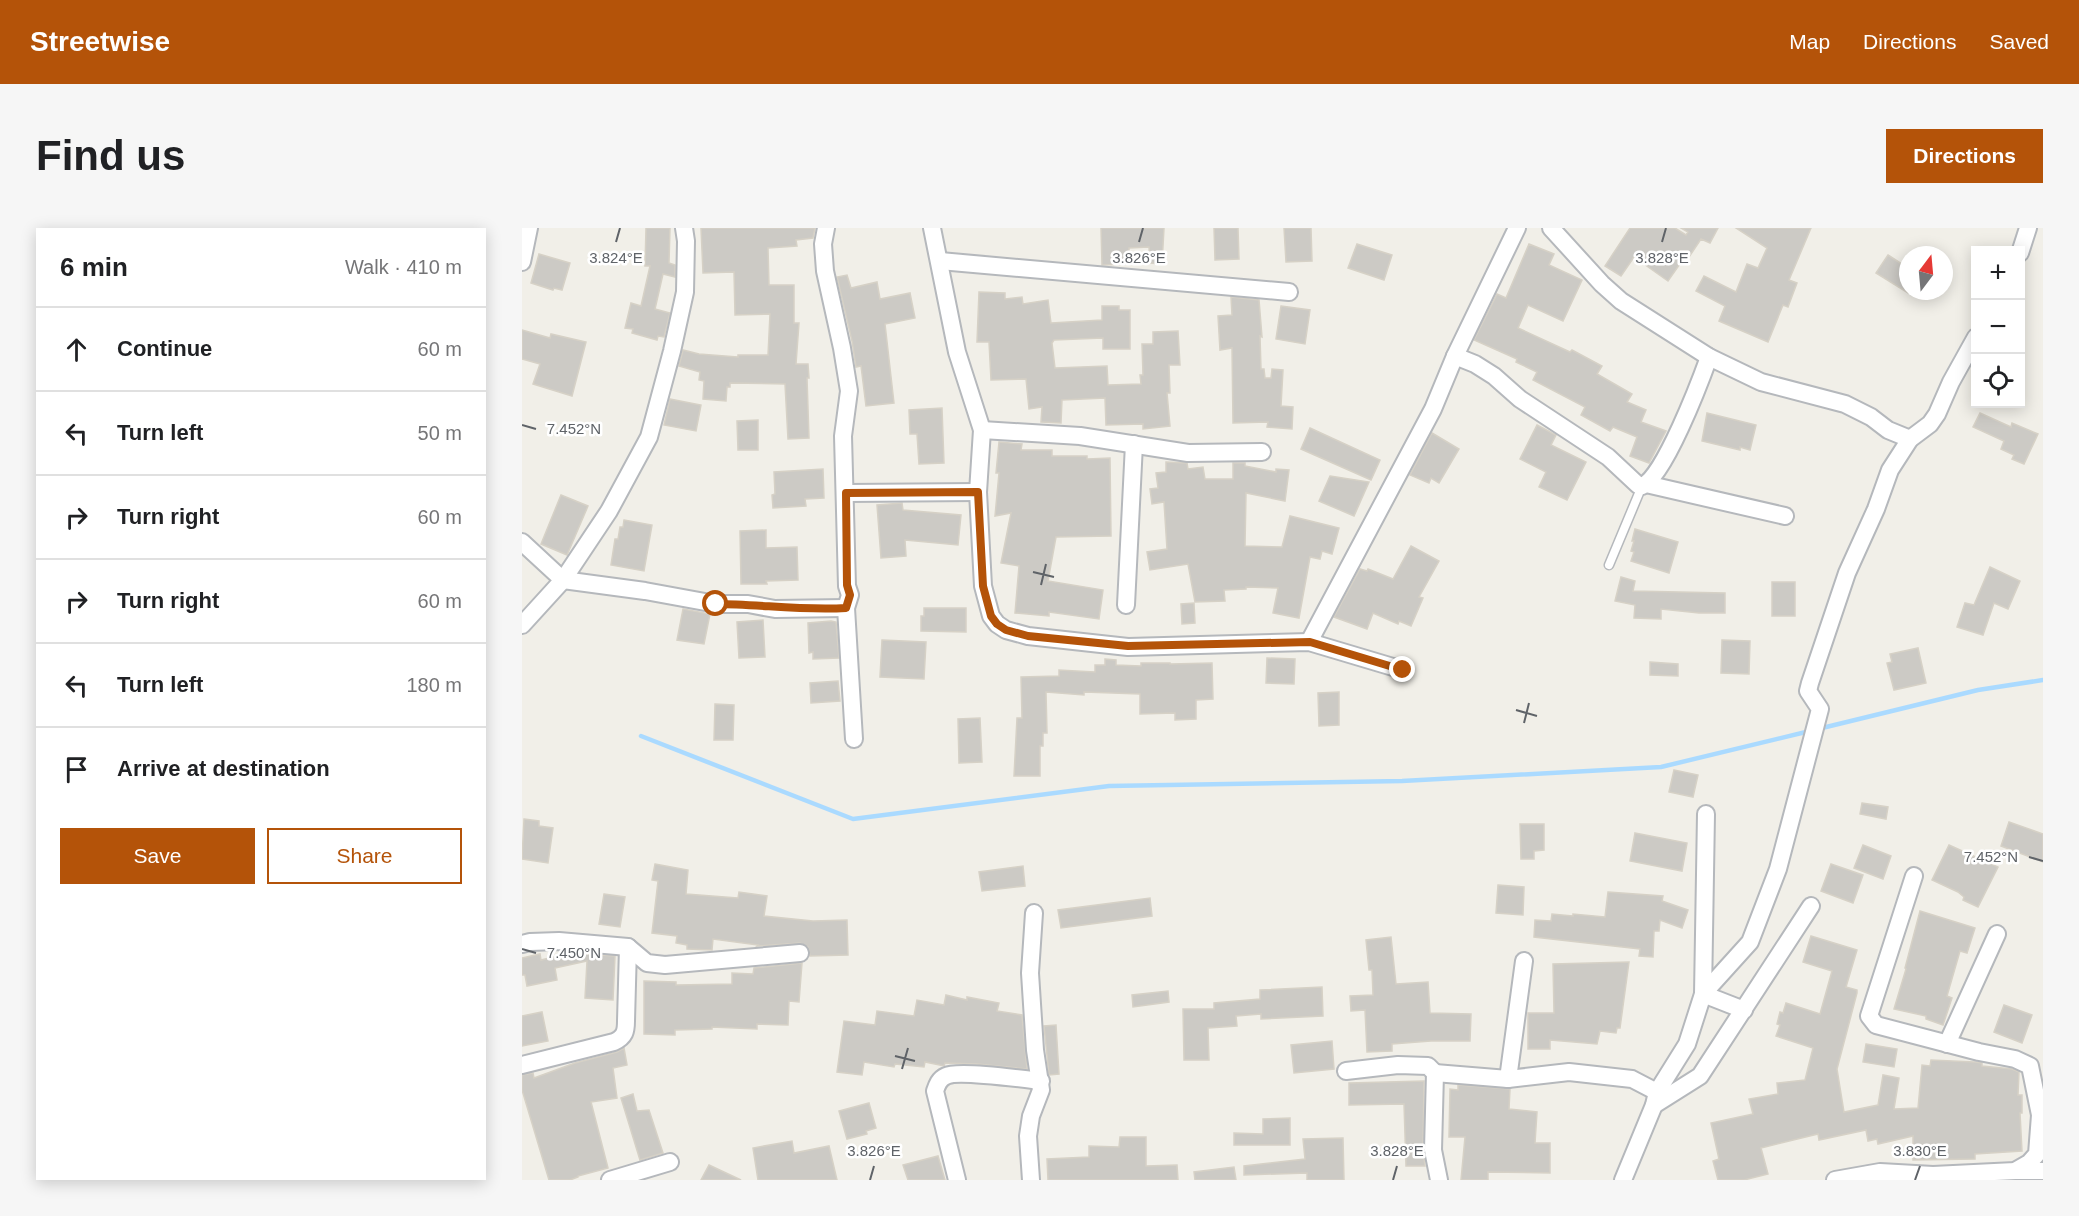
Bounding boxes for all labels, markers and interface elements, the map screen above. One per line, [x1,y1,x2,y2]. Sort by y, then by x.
text: Streetwise [30,26,170,57]
text: Map [1789,30,1830,53]
text: Directions [1863,30,1956,53]
text: Saved [1989,30,2049,53]
button: Directions [1886,129,2043,183]
text: Find us [36,132,185,179]
north arrow [1899,246,1953,300]
map controls [1971,246,2025,408]
button: + [1971,246,2025,300]
text: 3.824°E [589,249,643,266]
text: 3.826°E [1112,249,1166,266]
text: 3.828°E [1635,249,1689,266]
text: 6 min [60,252,128,282]
text: Walk · 410 m [345,256,462,278]
button: − [1971,300,2025,354]
icon: ahead [60,333,93,366]
text: Continue [117,336,212,361]
text: 60 m [418,338,462,360]
button: locate [1971,354,2025,408]
icon: left [60,417,93,450]
text: Turn left [117,420,203,445]
text: 7.452°N [547,420,601,437]
text: 50 m [418,422,462,444]
icon: right [60,501,93,534]
text: Turn right [117,504,219,529]
text: 60 m [418,506,462,528]
icon: right [60,585,93,618]
text: Turn right [117,588,219,613]
text: 60 m [418,590,462,612]
route start [702,590,728,616]
route end [1389,656,1415,682]
icon: left [60,669,93,702]
text: Turn left [117,672,203,697]
text: 180 m [406,674,462,696]
icon: arrive [60,753,93,786]
text: Arrive at destination [117,756,330,781]
button: Save [60,828,255,884]
button: Share [267,828,462,884]
text: 7.452°N [1964,848,2018,865]
text: 7.450°N [547,944,601,961]
text: 3.826°E [847,1142,901,1159]
text: 3.828°E [1370,1142,1424,1159]
text: 3.830°E [1893,1142,1947,1159]

